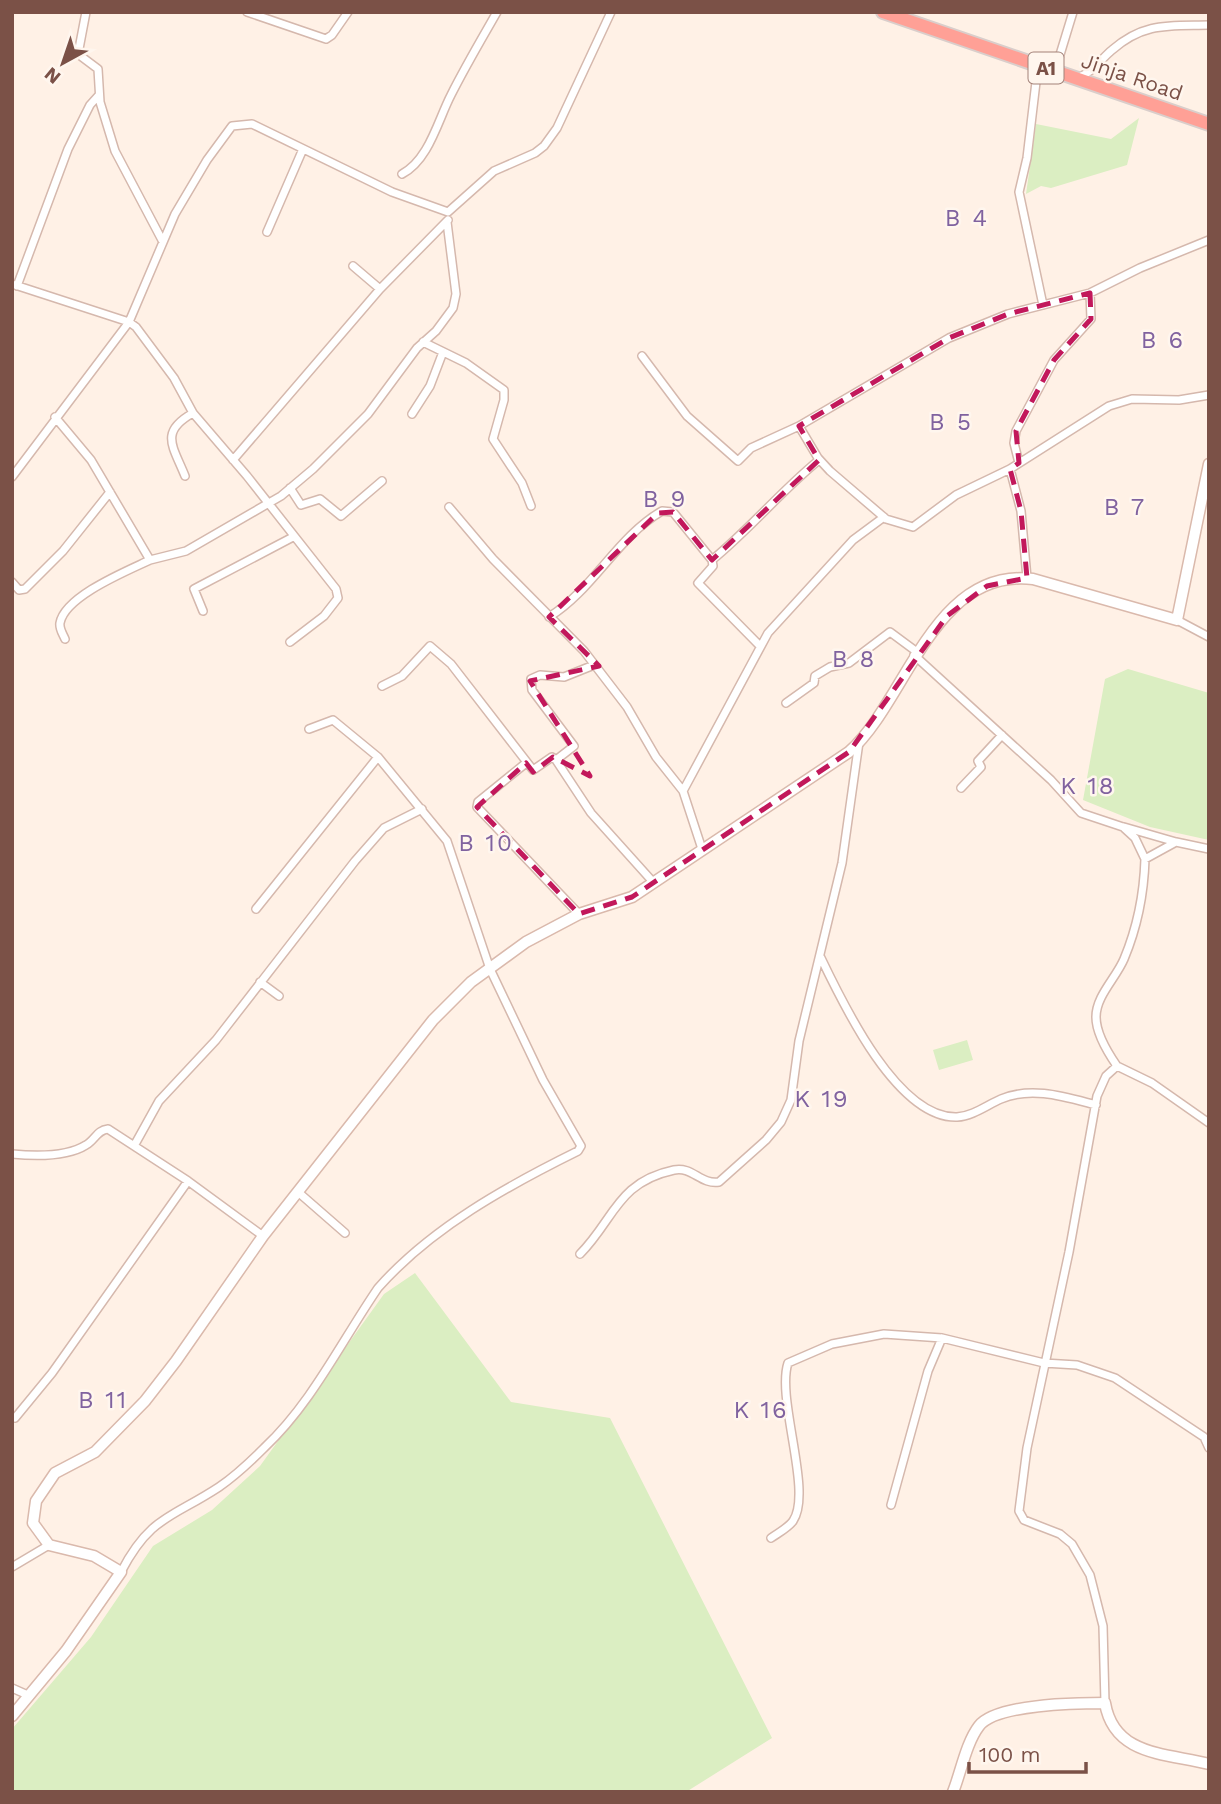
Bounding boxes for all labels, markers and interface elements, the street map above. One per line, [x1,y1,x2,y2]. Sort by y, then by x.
north arrow [28,28,98,98]
street label: Jinja Road [1078,47,1186,106]
road number: A1 [1028,52,1064,83]
text: N [40,62,65,89]
district label: B 4 [945,204,989,232]
district label: B 6 [1141,326,1185,354]
district label: B 5 [929,408,973,436]
district label: B 9 [643,485,687,513]
district label: B 7 [1104,493,1146,521]
district label: B 8 [832,645,876,673]
district label: K 18 [1060,772,1116,800]
district label: B 10 [458,829,514,857]
district label: K 19 [794,1085,850,1113]
district label: B 11 [78,1386,128,1414]
district label: K 16 [733,1396,789,1424]
scale bar [969,1730,1086,1774]
text: 100 m [979,1742,1041,1767]

